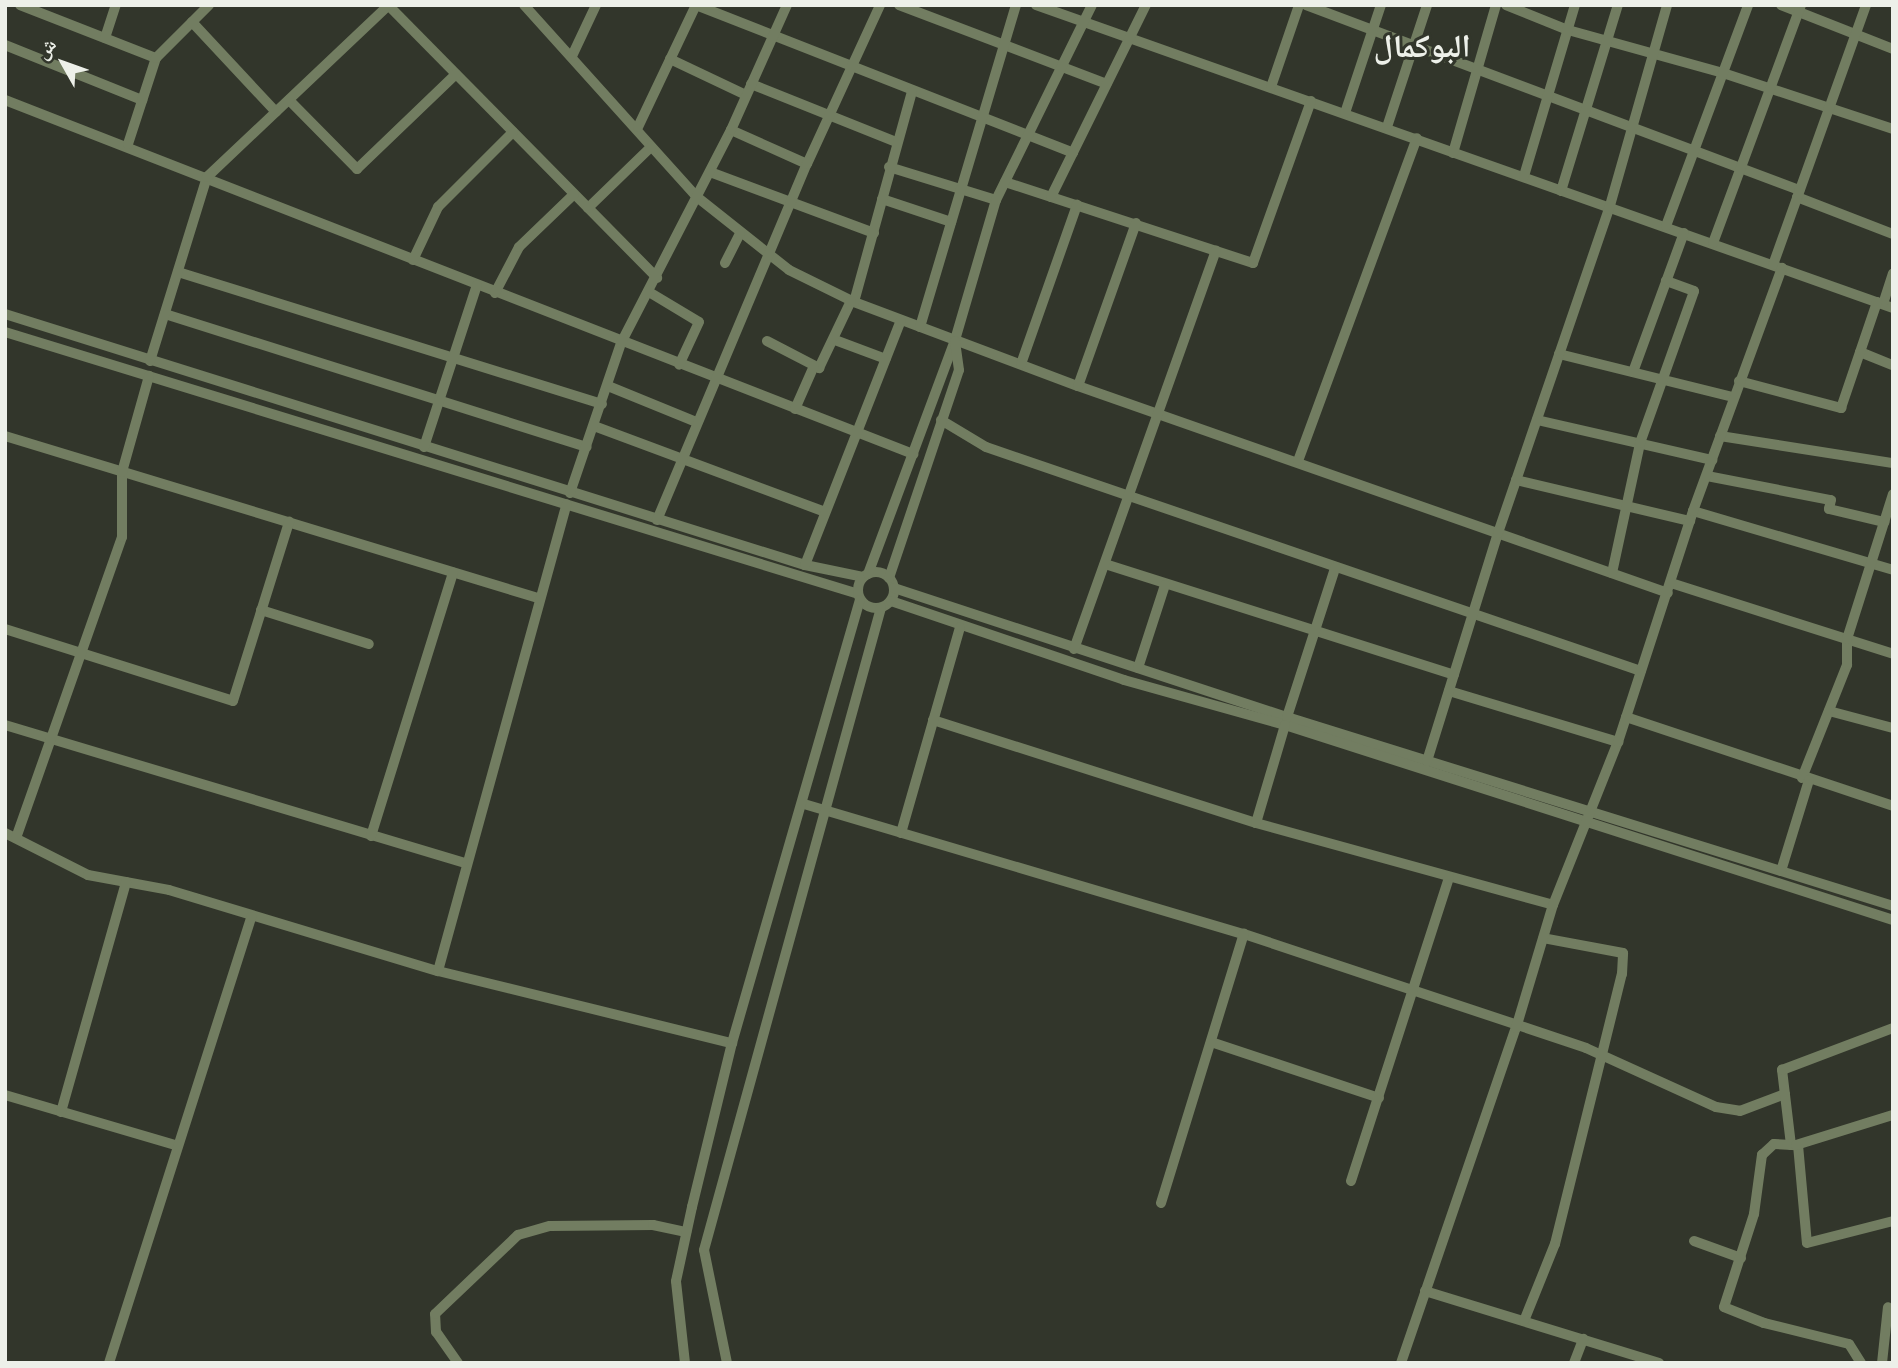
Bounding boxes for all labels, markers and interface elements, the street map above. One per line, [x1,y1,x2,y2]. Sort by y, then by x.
north arrow [28,28,98,98]
district label: البوكمال [1373,29,1471,67]
text: ش [29,32,64,66]

